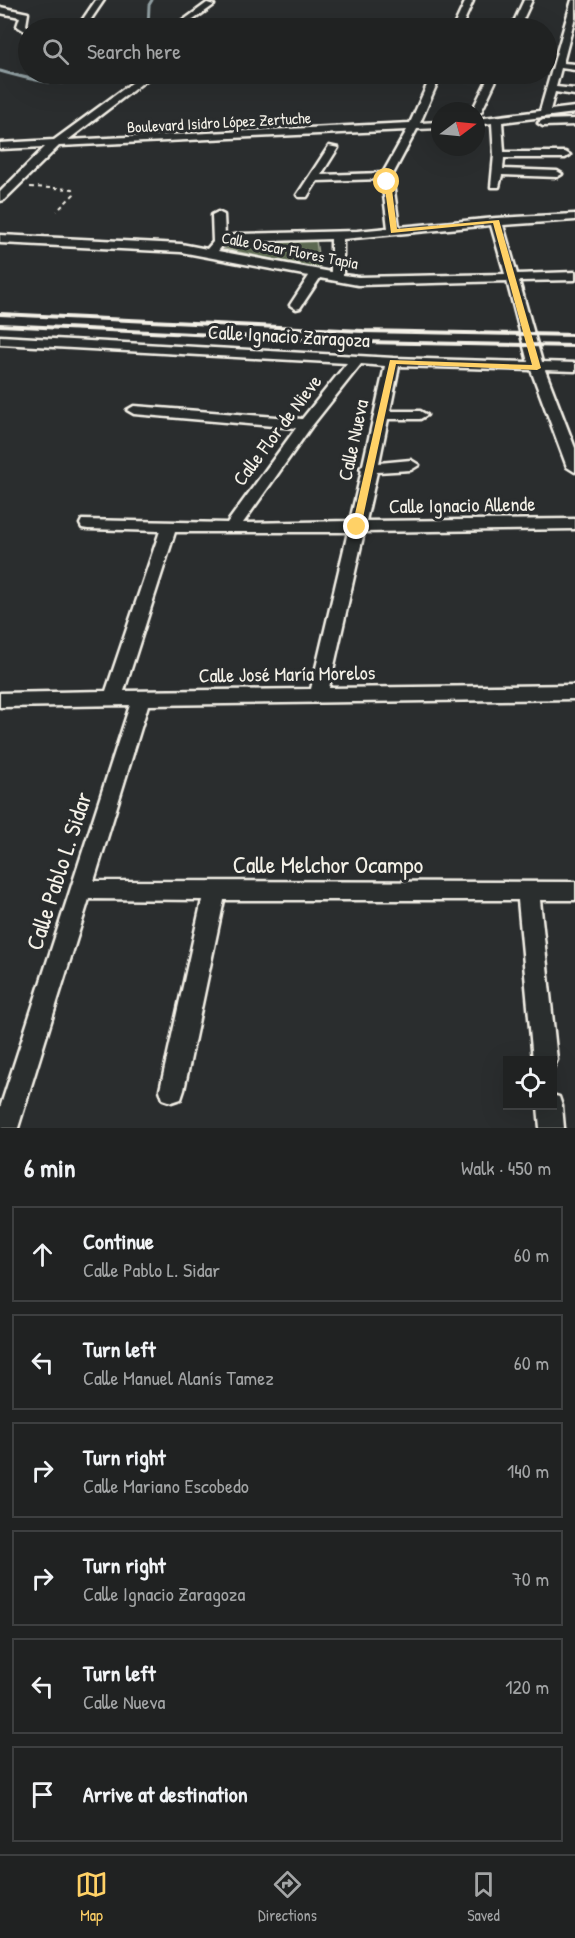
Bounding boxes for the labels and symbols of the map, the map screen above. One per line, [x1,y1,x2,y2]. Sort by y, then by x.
north arrow [431,102,485,156]
street label: Boulevard Isidro López Zertuche [126,106,312,138]
route start [373,168,399,194]
street label: Calle Oscar Flores Tapia [220,226,360,274]
street label: Calle Ignacio Zaragoza [207,318,371,353]
street label: Calle Flor de Nieve [226,369,327,491]
street label: Calle Nueva [331,397,374,483]
street label: Calle Ignacio Allende [389,490,536,519]
route end [343,513,369,539]
street label: Calle José María Morelos [198,658,376,689]
street label: Calle Pablo L. Sidar [17,788,99,954]
street label: Calle Melchor Ocampo [233,848,423,880]

